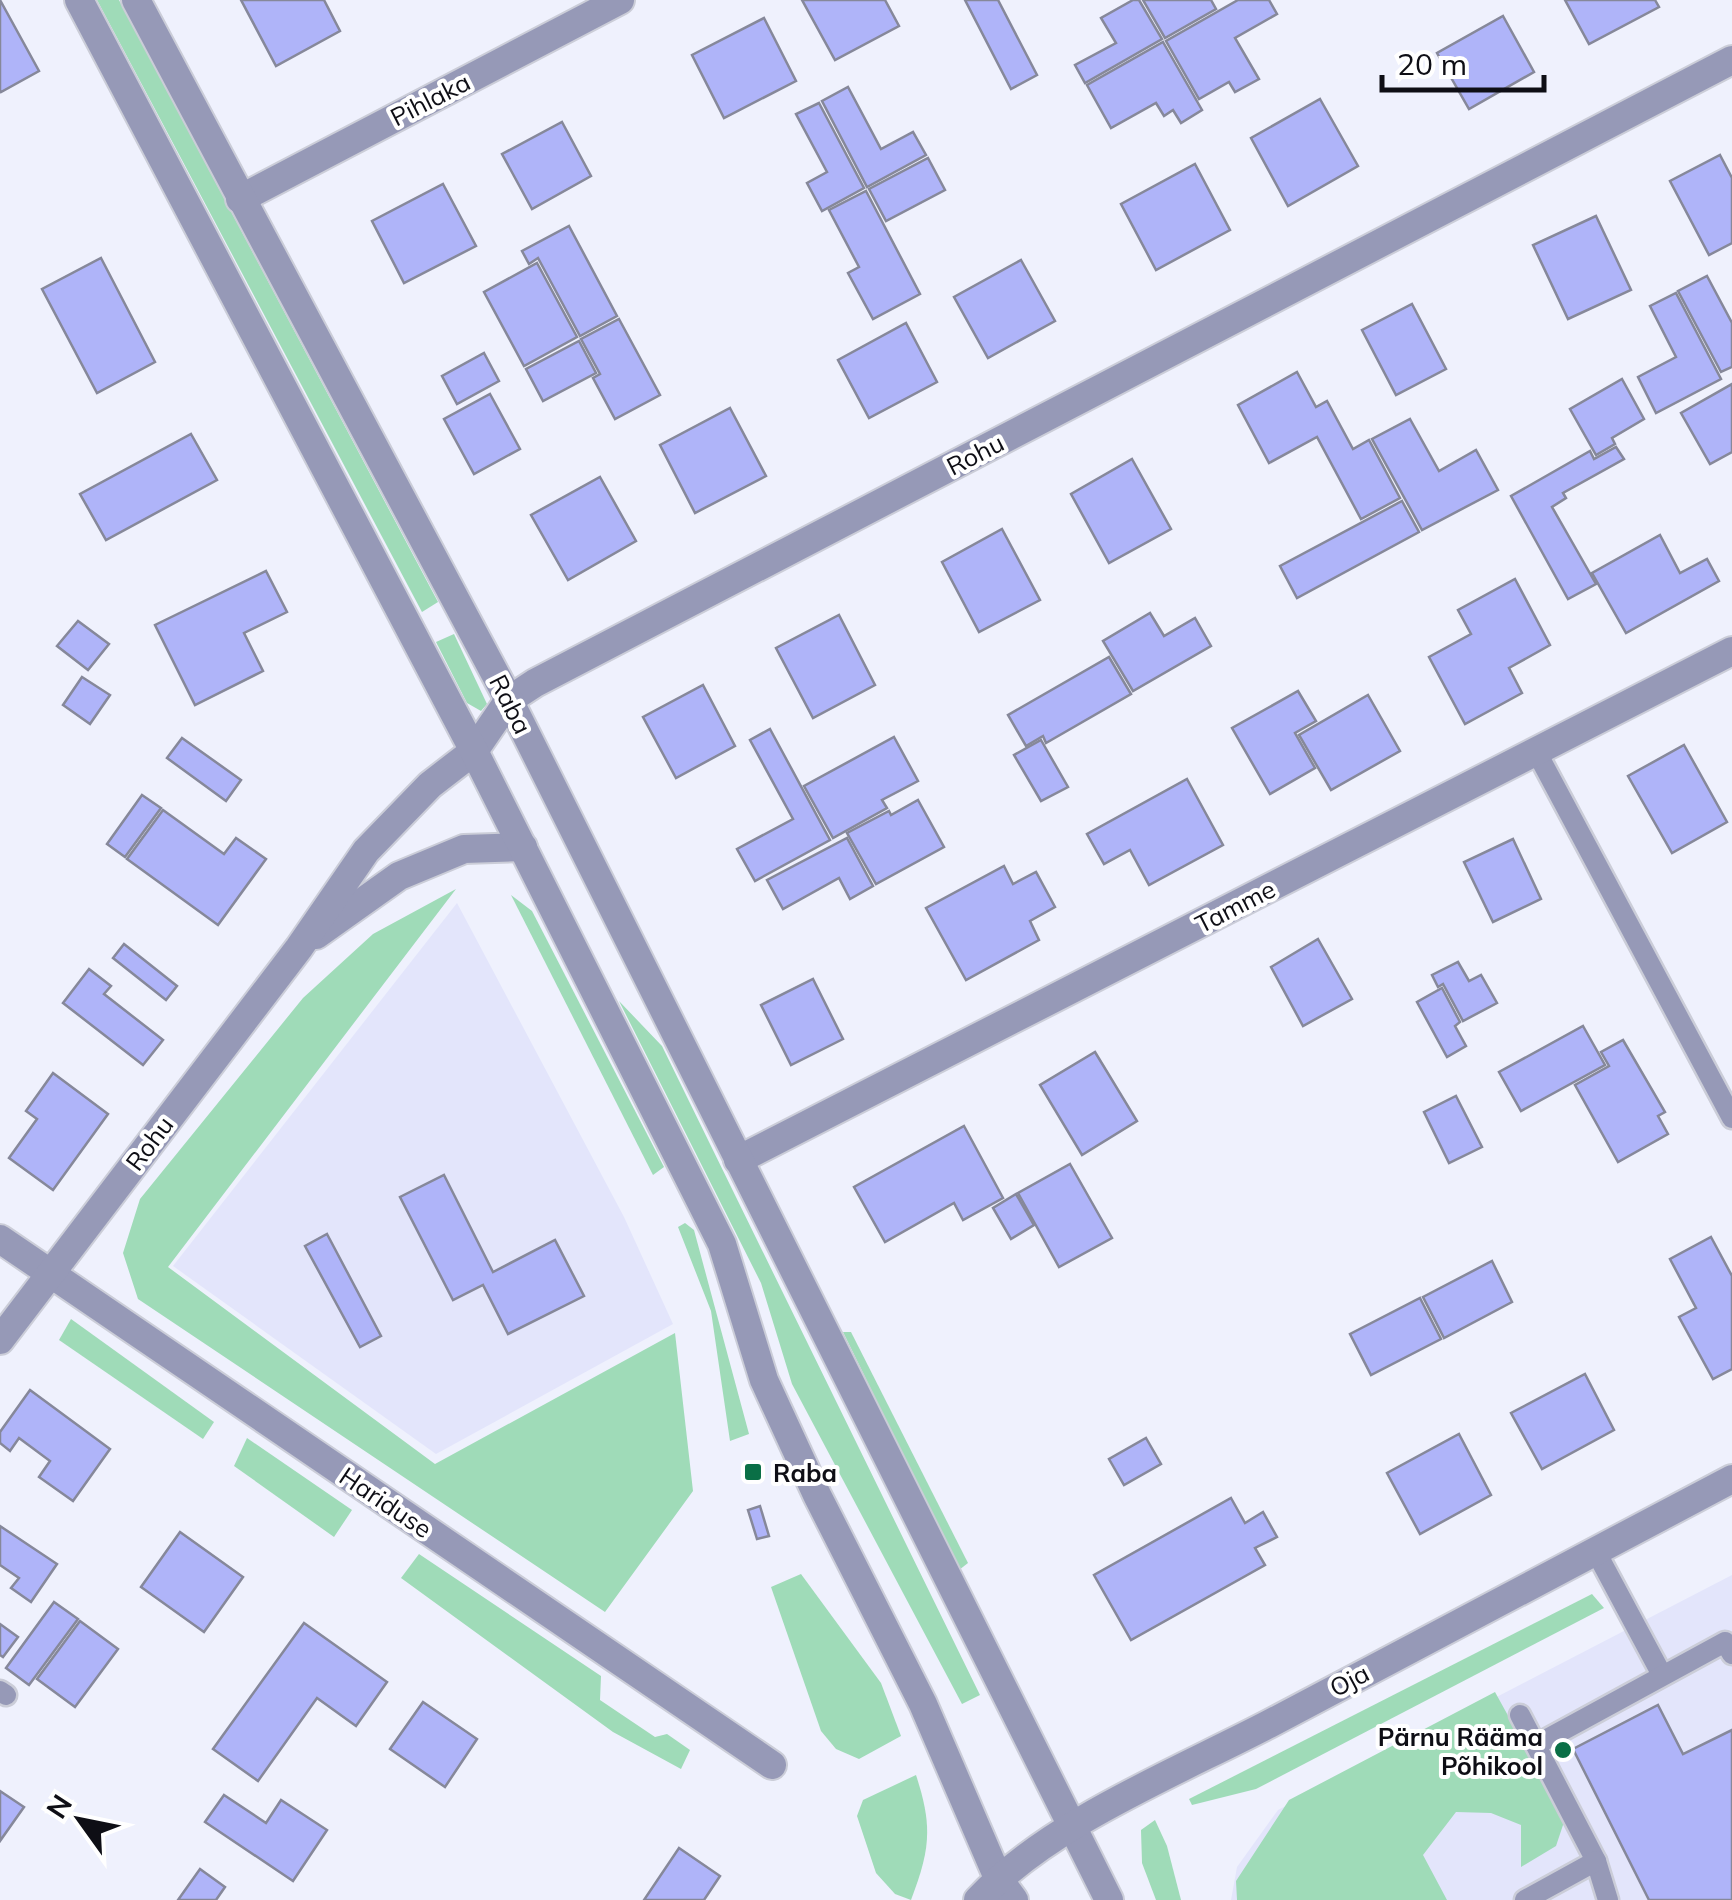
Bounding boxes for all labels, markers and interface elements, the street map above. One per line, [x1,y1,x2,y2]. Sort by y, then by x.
scale bar [1382,30,1544,92]
text: 20 m [1397,45,1467,83]
street label: Pihlaka [385,66,475,132]
street label: Rohu [941,426,1009,482]
street label: Raba [483,669,539,739]
street label: Tamme [1190,873,1280,939]
street label: Rohu [118,1110,180,1176]
place label: Raba [773,1457,837,1488]
street label: Hariduse [334,1460,438,1544]
marker: Raba [742,1461,764,1483]
street label: Oja [1324,1657,1374,1703]
place label: Pärnu Rääma Põhikool [1378,1721,1543,1781]
marker: Pärnu Rääma Põhikool [1552,1739,1574,1761]
north arrow [30,1770,130,1870]
text: N [38,1788,79,1825]

